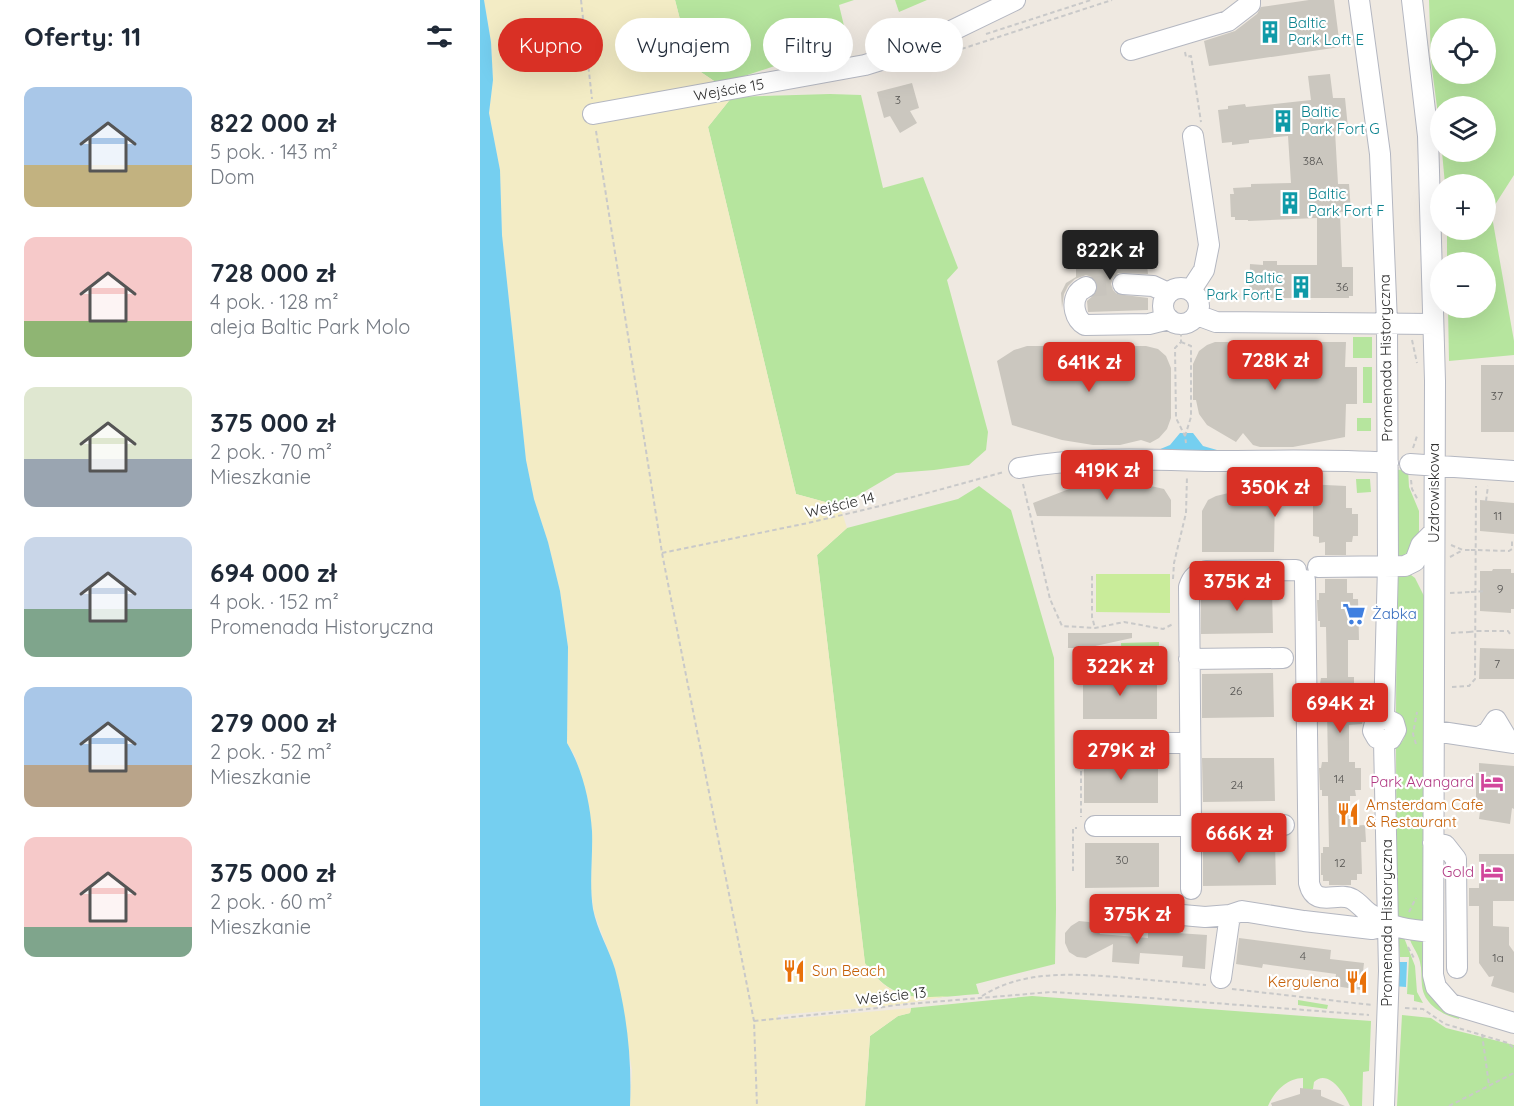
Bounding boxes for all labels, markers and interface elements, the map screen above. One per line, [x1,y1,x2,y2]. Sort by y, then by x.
place label: Baltic Park Loft E [1288,13,1364,49]
chip: Kupno [498,18,603,72]
chip: Wynajem [615,18,751,72]
chip: Filtry [763,18,853,72]
chip: Nowe [865,18,963,72]
map controls [1430,18,1496,318]
button: locate [1430,18,1496,84]
building icon: Baltic Park Loft E [1257,19,1283,45]
text: Oferty: 11 [24,20,141,53]
icon: filters [423,20,456,53]
street label: Wejście 15 [692,74,766,105]
house number: 3 [895,92,901,107]
button: layers [1430,96,1496,162]
place label: Baltic Park Fort G [1301,102,1380,138]
text: 822 000 zł [210,106,336,139]
building icon: Baltic Park Fort G [1270,108,1296,134]
icon: home [72,111,144,183]
text: 5 pok. · 143 m² [210,139,338,164]
house number: 38A [1303,153,1323,168]
text: Dom [210,164,255,189]
button: + [1430,174,1496,240]
place label: Baltic Park Fort F [1308,184,1385,220]
building icon: Baltic Park Fort F [1277,190,1303,216]
pin: 822K zł [1055,230,1165,281]
text: 822K zł [1076,237,1144,262]
button: − [1430,252,1496,318]
text: 728 000 zł [210,256,335,289]
icon: home [72,261,144,333]
place label: Baltic Park Fort E [1206,268,1283,304]
building icon: Baltic Park Fort E [1288,274,1314,300]
street label: Promenada Historyczna [1375,274,1396,442]
house number: 36 [1336,279,1349,294]
text: 4 pok. · 128 m² [210,289,339,314]
text: aleja Baltic Park Molo [210,314,410,339]
pin: 728K zł [1220,340,1330,391]
pin: 641K zł [1034,342,1144,393]
text: 728K zł [1241,347,1309,372]
text: 641K zł [1057,349,1121,374]
house number: 37 [1491,388,1503,403]
text: 375 000 zł [210,406,335,439]
icon: home [72,411,144,483]
text: 2 pok. · 70 m² [210,439,332,464]
street label: Uzdrowiskowa [1424,443,1443,543]
pin: 419K zł [1052,450,1162,501]
text: 419K zł [1075,457,1139,482]
text: Mieszkanie [210,464,311,489]
pin: 350K zł [1220,467,1330,518]
text: 350K zł [1241,474,1309,499]
street label: Wejście 14 [803,487,877,522]
house number: 11 [1494,508,1502,523]
text: 694 000 zł [210,556,337,589]
icon: home [72,561,144,633]
pin: 375K zł [1182,561,1292,612]
text: 375K zł [1203,568,1271,593]
house number: 9 [1497,581,1504,596]
text: 4 pok. · 152 m² [210,589,339,614]
supermarket icon: Żabka [1341,601,1367,627]
place label: Żabka [1372,604,1417,623]
text: Promenada Historyczna [210,614,434,639]
pin: 322K zł [1065,646,1175,697]
text: 322K zł [1086,653,1154,678]
house number: 7 [1494,656,1500,671]
house number: 26 [1229,683,1243,698]
pin: 694K zł [1285,683,1395,734]
text: 694K zł [1306,690,1374,715]
text: 279 000 zł [210,706,336,739]
icon: home [72,711,144,783]
pin: 279K zł [1066,730,1176,781]
text: 279K zł [1087,737,1155,762]
text: 2 pok. · 52 m² [210,739,332,764]
text: Mieszkanie [210,764,311,789]
hotel icon: Park Avangard [1479,769,1505,795]
house number: 14 [1334,771,1344,786]
place label: Park Avangard [1370,772,1474,791]
house number: 24 [1231,777,1243,792]
place label: Amsterdam Cafe & Restaurant [1366,795,1484,831]
restaurant icon: Amsterdam Cafe & Restaurant [1335,801,1361,827]
pin: 666K zł [1184,813,1294,864]
text: 666K zł [1206,820,1272,845]
street label: Promenada Historyczna [1377,839,1396,1007]
house number: 30 [1115,852,1129,867]
house number: 12 [1334,855,1346,870]
text: 375 000 zł [210,856,335,889]
hotel icon: Gold [1479,859,1505,885]
icon: home [72,861,144,933]
place label: Gold [1442,862,1474,881]
text: 2 pok. · 60 m² [210,889,333,914]
pin: 375K zł [1082,894,1192,945]
text: 375K zł [1103,901,1171,926]
text: Mieszkanie [210,914,311,939]
house number: 4 [1300,948,1306,963]
house number: 1a [1492,950,1504,965]
restaurant icon: Sun Beach [781,958,807,984]
place label: Sun Beach [812,961,885,980]
restaurant icon: Kergulena [1344,969,1370,995]
place label: Kergulena [1268,972,1339,991]
street label: Wejście 13 [855,982,927,1009]

